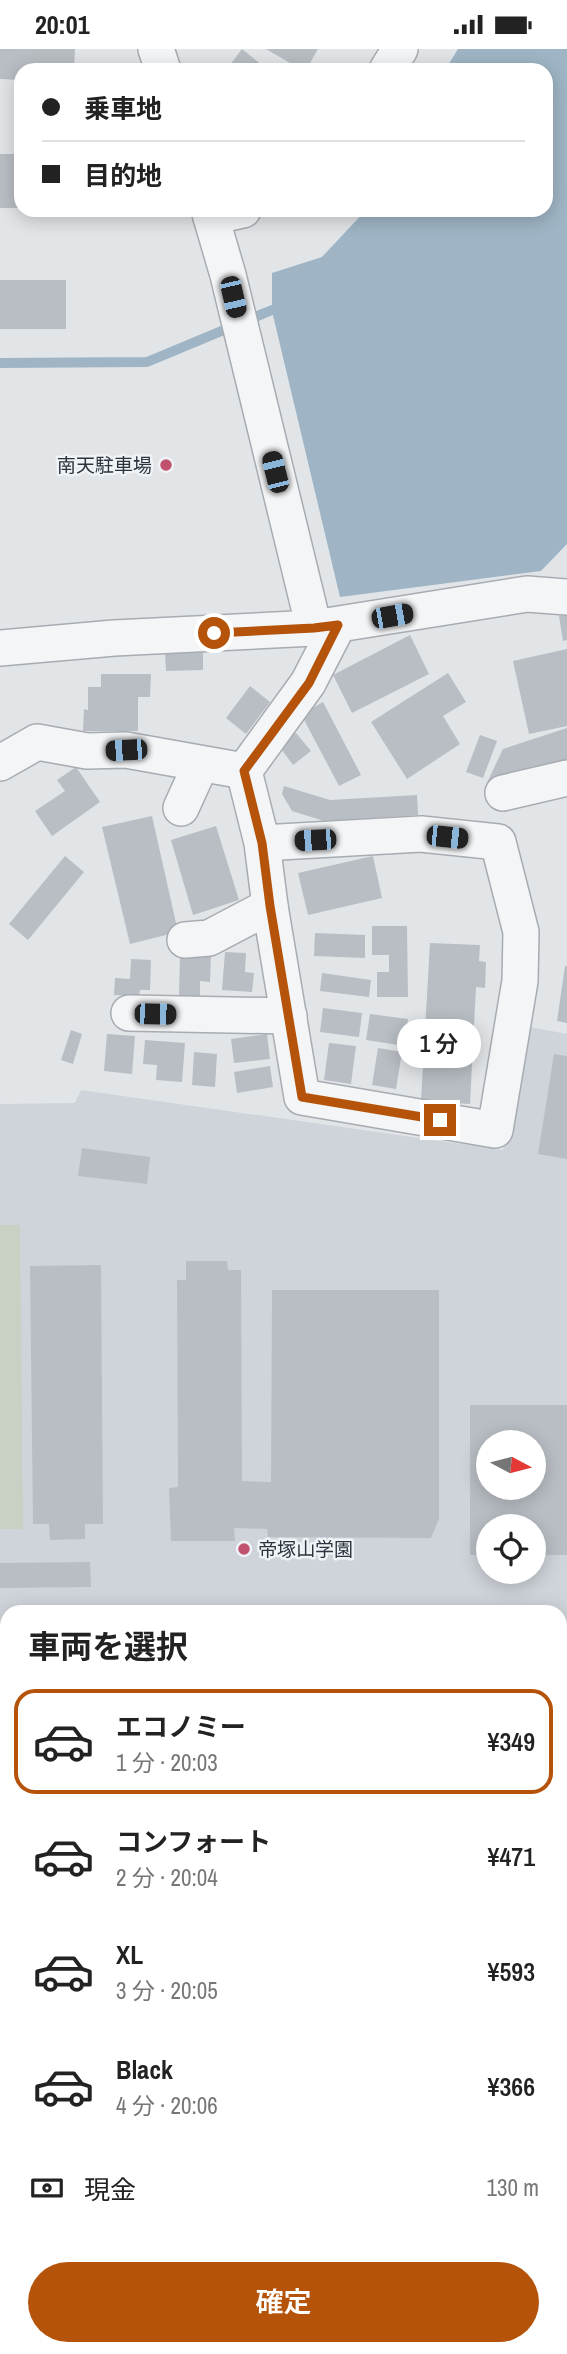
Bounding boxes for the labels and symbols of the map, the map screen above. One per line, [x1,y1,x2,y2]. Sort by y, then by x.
car [219,274,248,320]
car [260,449,291,495]
place label: 南天駐車場 [57,452,152,478]
marker: 南天駐車場 [158,457,174,473]
car [370,602,415,630]
route start [198,617,230,649]
car [105,738,148,762]
car [426,824,469,850]
car [294,828,337,852]
car [134,1003,177,1025]
callout: 1 分 [398,1019,482,1067]
route end [424,1104,456,1136]
north arrow [476,1430,546,1500]
place label: 帝塚山学園 [258,1536,353,1562]
marker: 帝塚山学園 [236,1541,252,1557]

